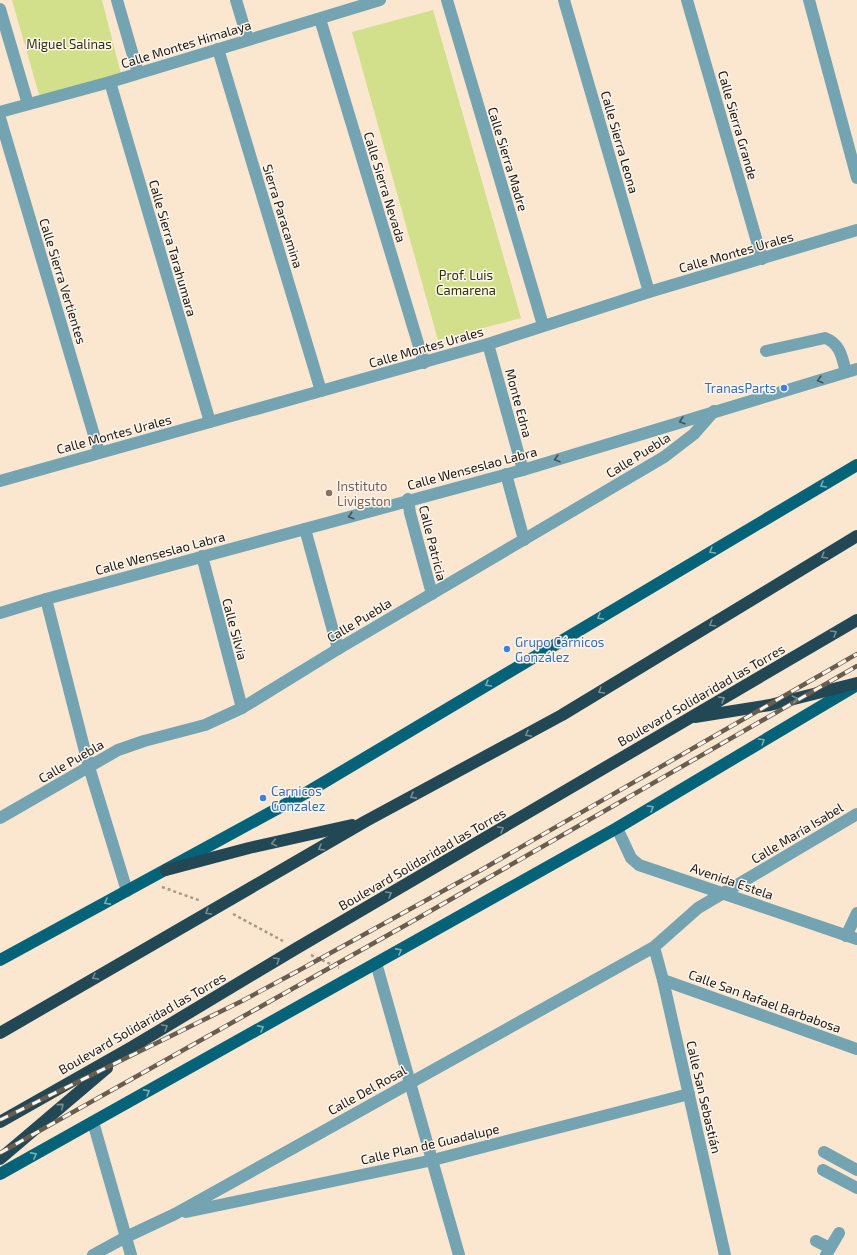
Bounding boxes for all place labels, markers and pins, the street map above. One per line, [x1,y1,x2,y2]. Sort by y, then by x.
place label: TranasParts [704,380,776,396]
marker: TranasParts [779,383,789,393]
place label: Instituto Livigston [337,478,391,509]
marker: Instituto Livigston [324,488,334,498]
place label: Grupo Cárnicos González [515,634,604,665]
marker: Grupo Cárnicos González [502,644,512,654]
place label: Carnicos Gonzalez [271,783,325,814]
marker: Carnicos Gonzalez [258,793,268,803]

